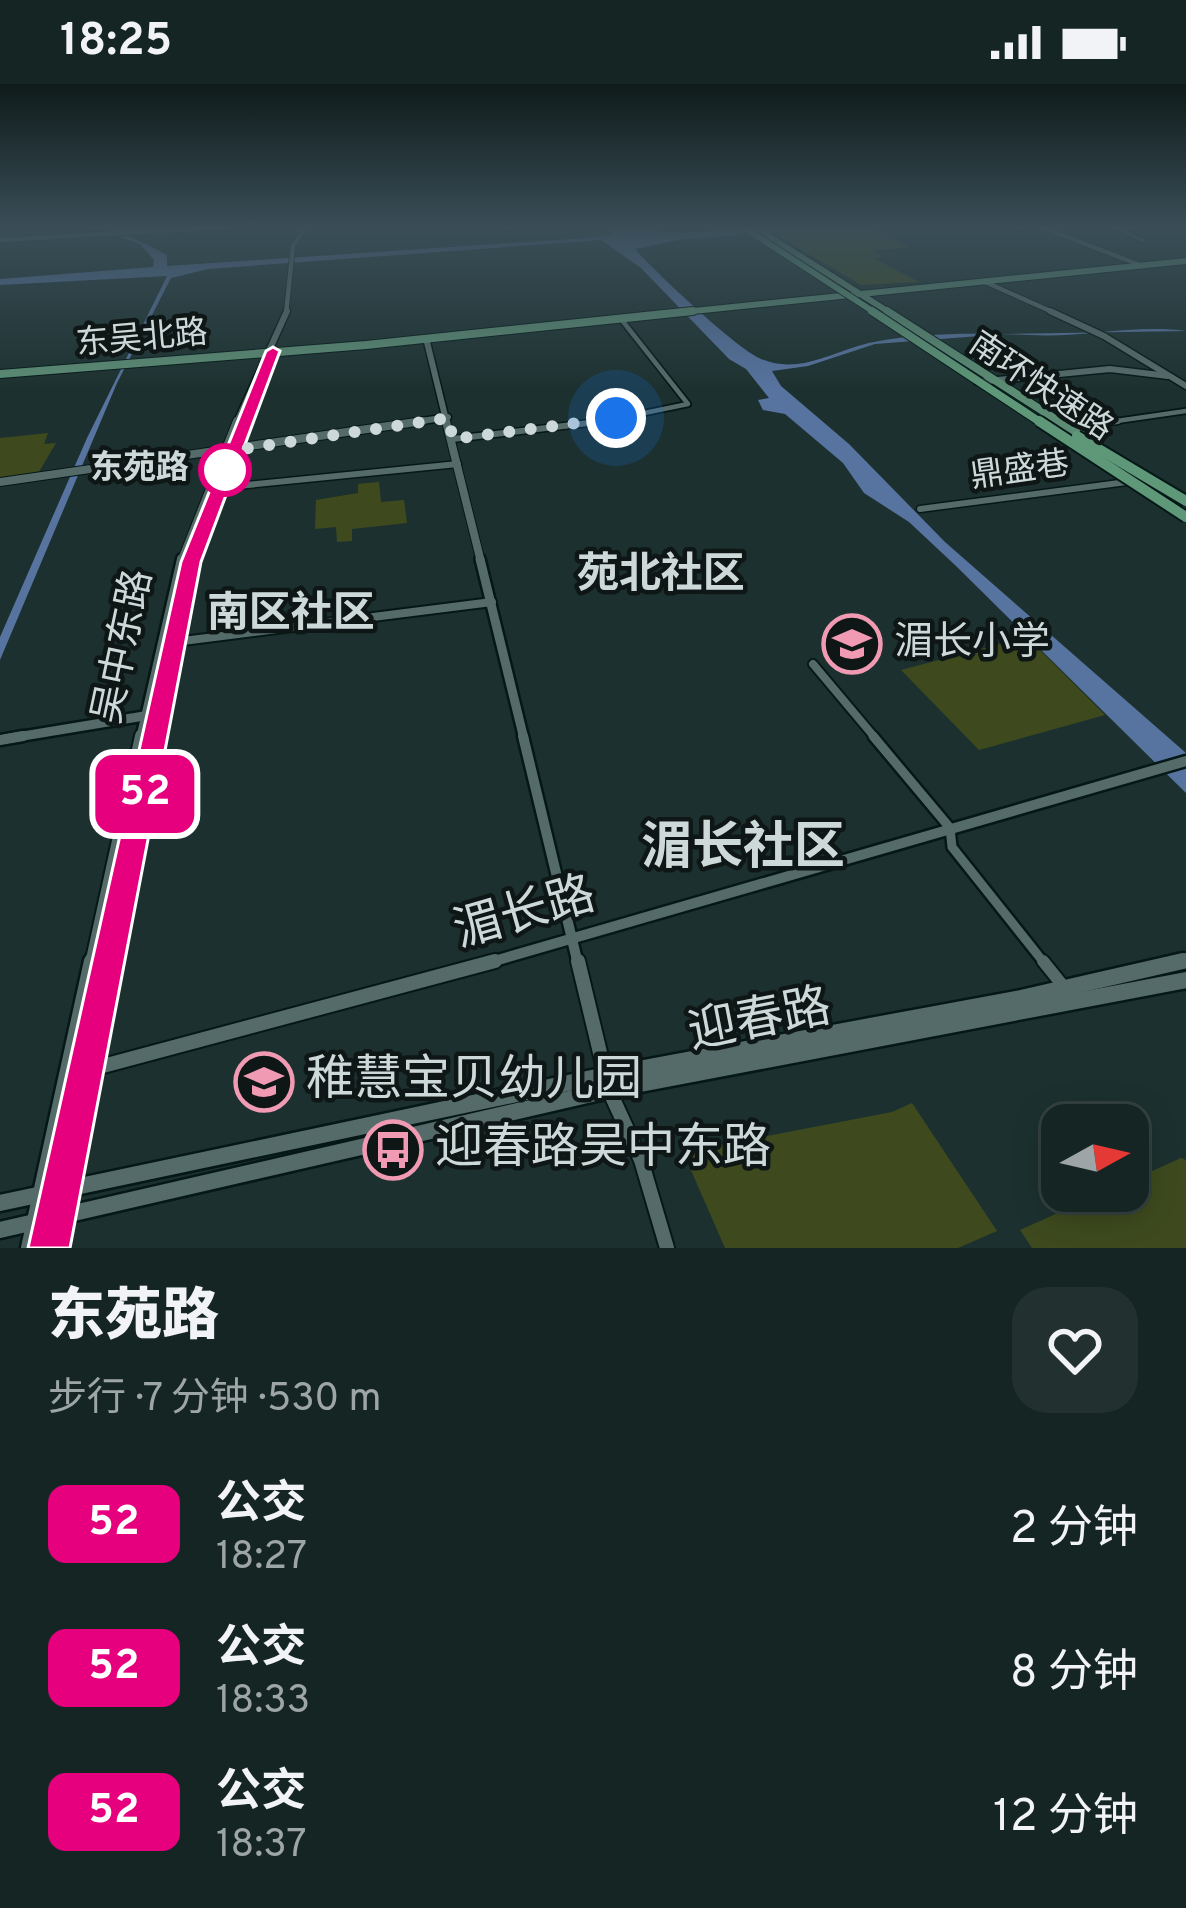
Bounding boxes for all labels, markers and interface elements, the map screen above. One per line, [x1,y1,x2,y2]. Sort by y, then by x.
text: 18:25 [60,14,172,71]
street label: 东吴北路 [74,313,210,367]
street label: 南环快速路 [960,324,1120,452]
your location [586,388,646,448]
street label: 鼎盛巷 [968,444,1072,500]
marker: 东苑路 [200,445,250,495]
place label: 东苑路 [90,449,189,491]
district label: 苑北社区 [577,550,745,603]
street label: 吴中东路 [85,566,165,728]
district label: 南区社区 [207,589,375,642]
school or university icon: 湄长小学 [821,613,883,675]
place label: 湄长小学 [894,620,1050,669]
line badge: 52 [91,755,199,833]
text: 52 [119,767,171,820]
district label: 湄长社区 [641,818,845,883]
street label: 湄长路 [448,866,602,964]
street label: 迎春路 [684,979,836,1065]
school or university icon: 稚慧宝贝幼儿园 [233,1051,295,1113]
place label: 稚慧宝贝幼儿园 [306,1052,642,1112]
north arrow [1041,1104,1149,1212]
map controls [1041,1104,1149,1212]
bus stop icon: 迎春路吴中东路 [362,1119,424,1181]
place label: 迎春路吴中东路 [435,1120,771,1180]
text: 东苑路 [48,1284,219,1356]
button: heart [1012,1287,1138,1413]
text: 步行 · 7 分钟 · 530 m [48,1376,382,1425]
text: 公交 [216,1477,306,1534]
text: 52 [88,1497,140,1550]
text: 2 分钟 [1010,1502,1138,1559]
text: 18:27 [216,1534,307,1583]
text: 公交 [216,1621,306,1678]
text: 52 [88,1641,140,1694]
text: 8 分钟 [1010,1646,1138,1703]
text: 18:33 [216,1678,310,1727]
text: 公交 [216,1765,306,1822]
text: 52 [88,1785,140,1838]
text: 12 分钟 [993,1790,1138,1847]
text: 18:37 [216,1822,307,1871]

